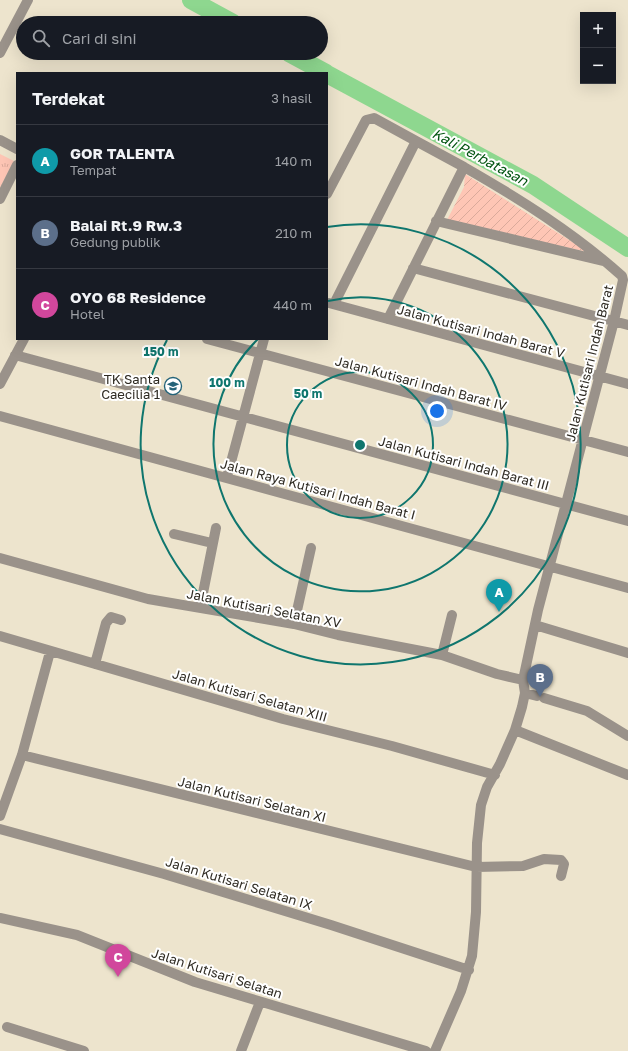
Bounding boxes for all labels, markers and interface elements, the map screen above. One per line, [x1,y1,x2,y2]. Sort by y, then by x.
map controls [580,12,616,84]
button: + [580,12,616,48]
search box [16,16,328,60]
icon: search [30,27,52,49]
text: Cari di sini [62,29,137,47]
button: − [580,48,616,84]
text: Terdekat [32,88,105,109]
text: 3 hasil [271,90,312,106]
water label: Kali Perbatasan [430,124,532,190]
text: GOR TALENTA [70,144,175,162]
text: A [40,153,50,169]
text: 140 m [275,153,312,169]
text: Tempat [70,162,116,178]
text: Balai Rt.9 Rw.3 [70,216,182,234]
text: B [40,225,50,241]
text: 210 m [275,225,312,241]
text: Gedung publik [70,234,161,250]
street label: Jalan Kutisari Indah Barat [562,283,616,443]
text: OYO 68 Residence [70,288,206,306]
text: C [40,297,50,313]
text: 440 m [273,297,312,313]
street label: Jalan Kutisari Indah Barat V [396,301,567,361]
text: Hotel [70,306,105,322]
text: 150 m [144,344,178,359]
street label: Jalan Kutisari Indah Barat IV [334,352,509,414]
place label: TK Santa Caecilia 1 [101,371,160,402]
text: 100 m [209,375,245,390]
school or university icon: TK Santa Caecilia 1 [163,376,183,396]
text: 50 m [294,386,322,401]
your location [427,401,447,421]
street label: Jalan Kutisari Indah Barat III [377,432,551,494]
centre of rings [353,438,367,452]
street label: Jalan Raya Kutisari Indah Barat I [219,455,417,523]
pin: A [486,579,512,612]
street label: Jalan Kutisari Selatan XV [185,585,343,631]
pin: B [527,664,553,697]
street label: Jalan Kutisari Selatan XIII [171,665,329,725]
street label: Jalan Kutisari Selatan XI [176,773,328,825]
street label: Jalan Kutisari Selatan IX [164,853,315,913]
pin: C [105,944,131,977]
street label: Jalan Kutisari Selatan [150,944,284,1002]

